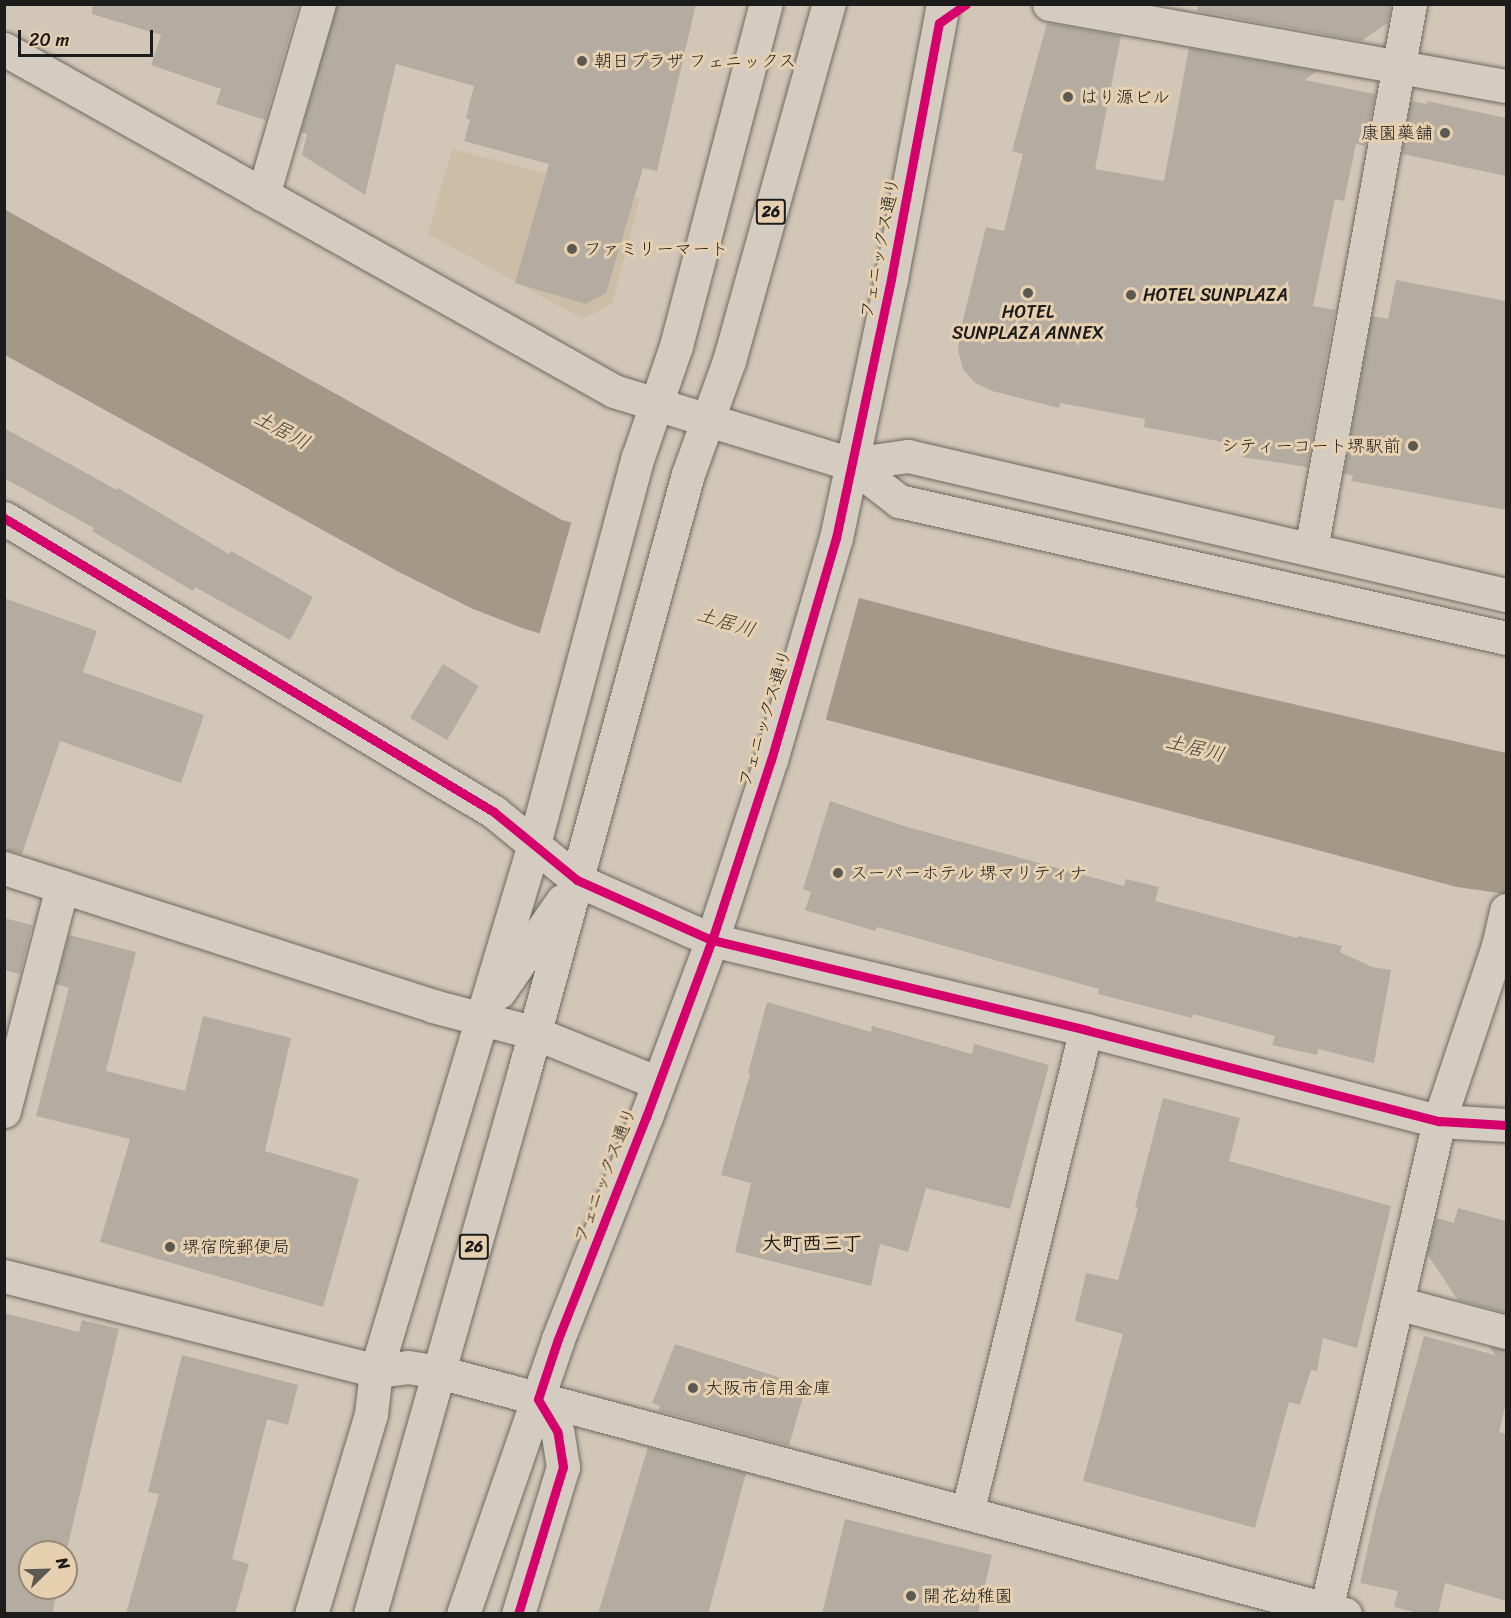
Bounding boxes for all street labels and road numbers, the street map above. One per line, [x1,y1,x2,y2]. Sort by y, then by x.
street label: フェニックス通り [856,175,904,321]
road number: 26 [754,199,788,225]
street label: フェニックス通り [734,646,796,790]
street label: フェニックス通り [569,1104,641,1246]
road number: 26 [458,1234,490,1260]

